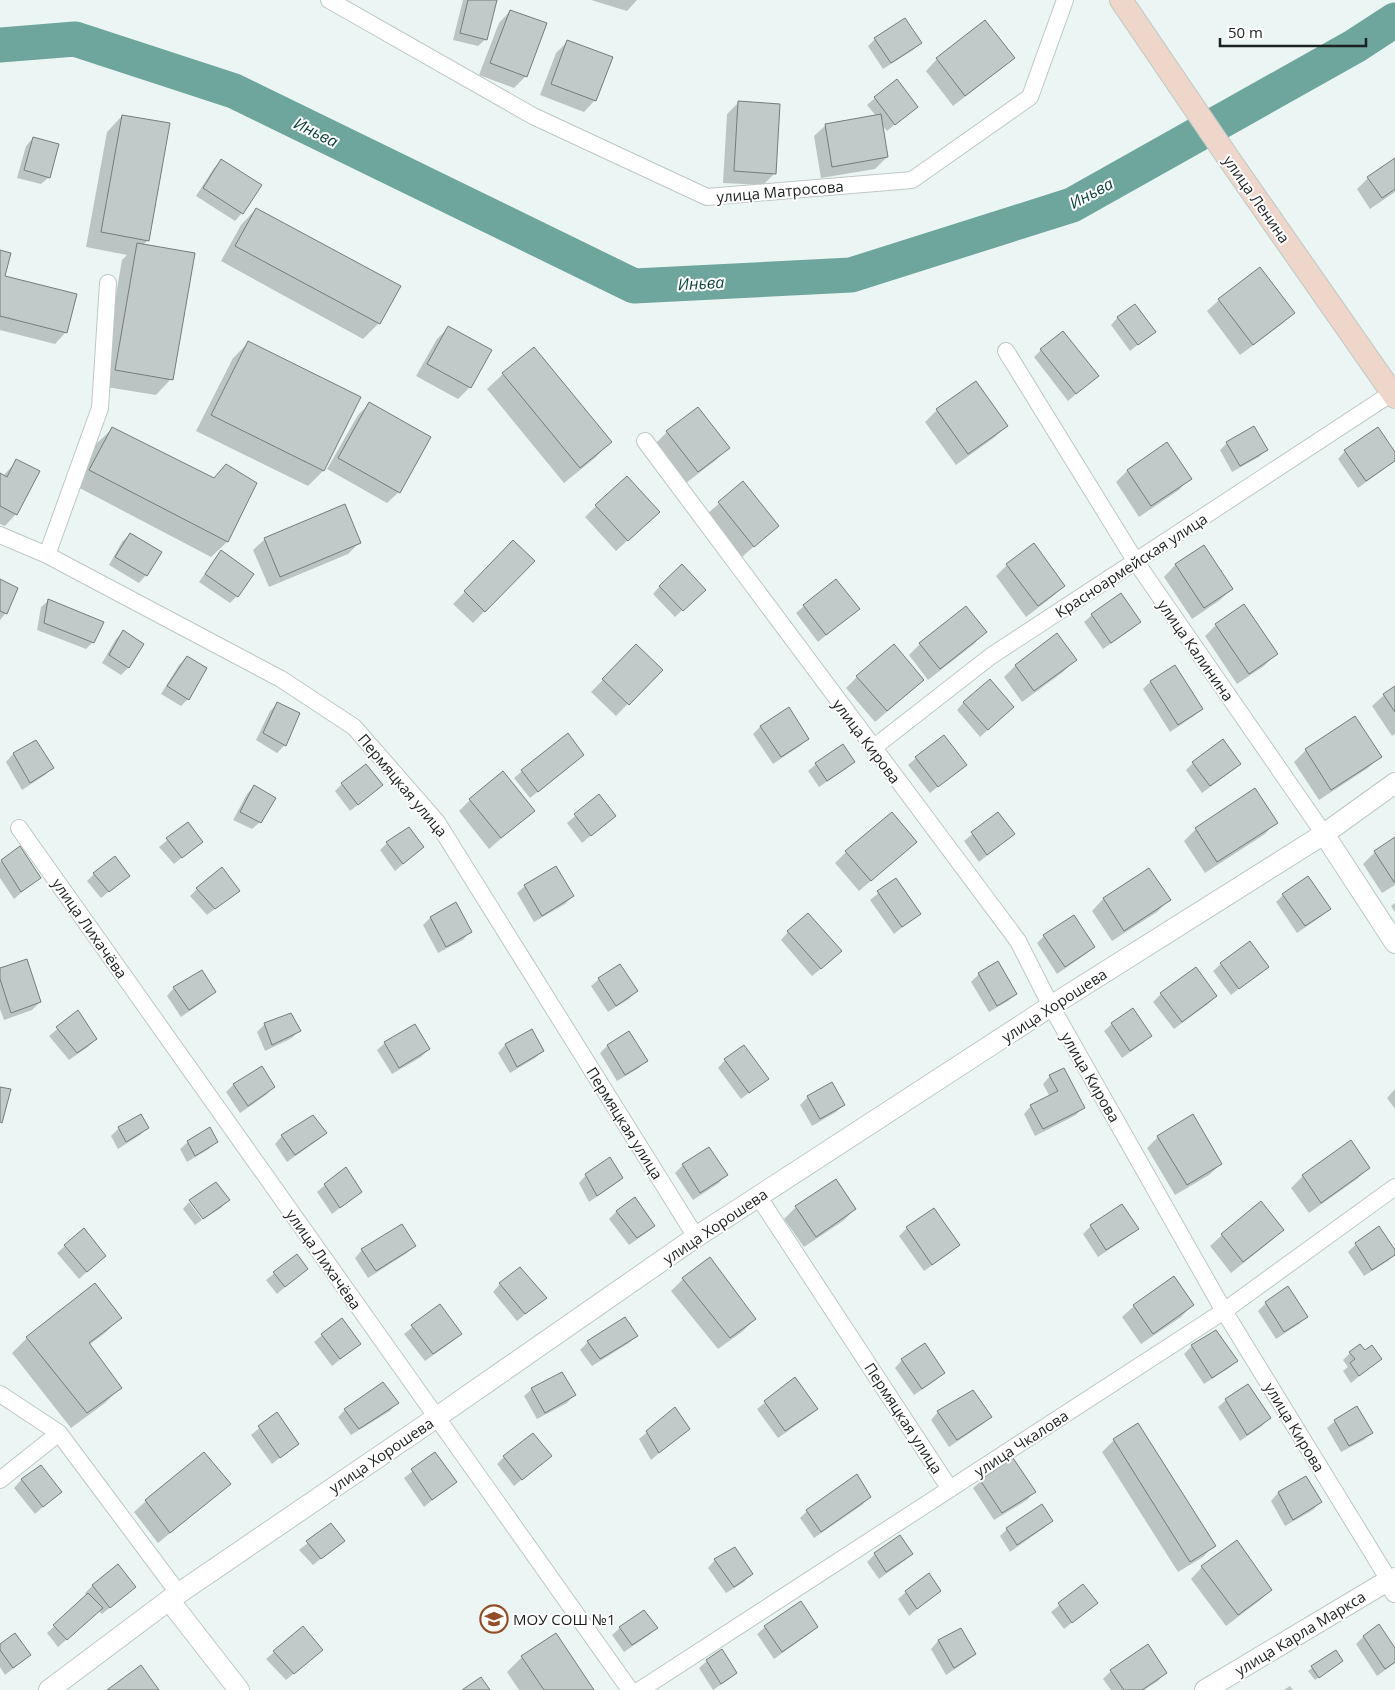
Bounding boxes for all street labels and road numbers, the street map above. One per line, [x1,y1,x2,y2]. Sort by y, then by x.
street label: улица Ленина [1219,151,1295,247]
street label: улица Матросова [716,175,844,207]
street label: Красноармейская улица [1051,508,1211,622]
street label: улица Калинина [1153,595,1239,705]
street label: улица Кирова [829,695,905,787]
street label: Пермяцкая улица [354,729,452,841]
street label: улица Лихачёва [48,874,132,982]
street label: улица Хорошева [997,963,1111,1047]
street label: улица Кирова [1057,1028,1125,1126]
street label: Пермяцкая улица [582,1063,668,1183]
street label: улица Хорошева [659,1184,771,1268]
street label: улица Лихачёва [282,1205,366,1313]
street label: Пермяцкая улица [861,1359,947,1477]
street label: улица Кирова [1260,1379,1330,1475]
street label: улица Чкалова [970,1405,1072,1481]
street label: улица Хорошева [325,1413,437,1497]
street label: улица Карла Маркса [1231,1586,1369,1680]

